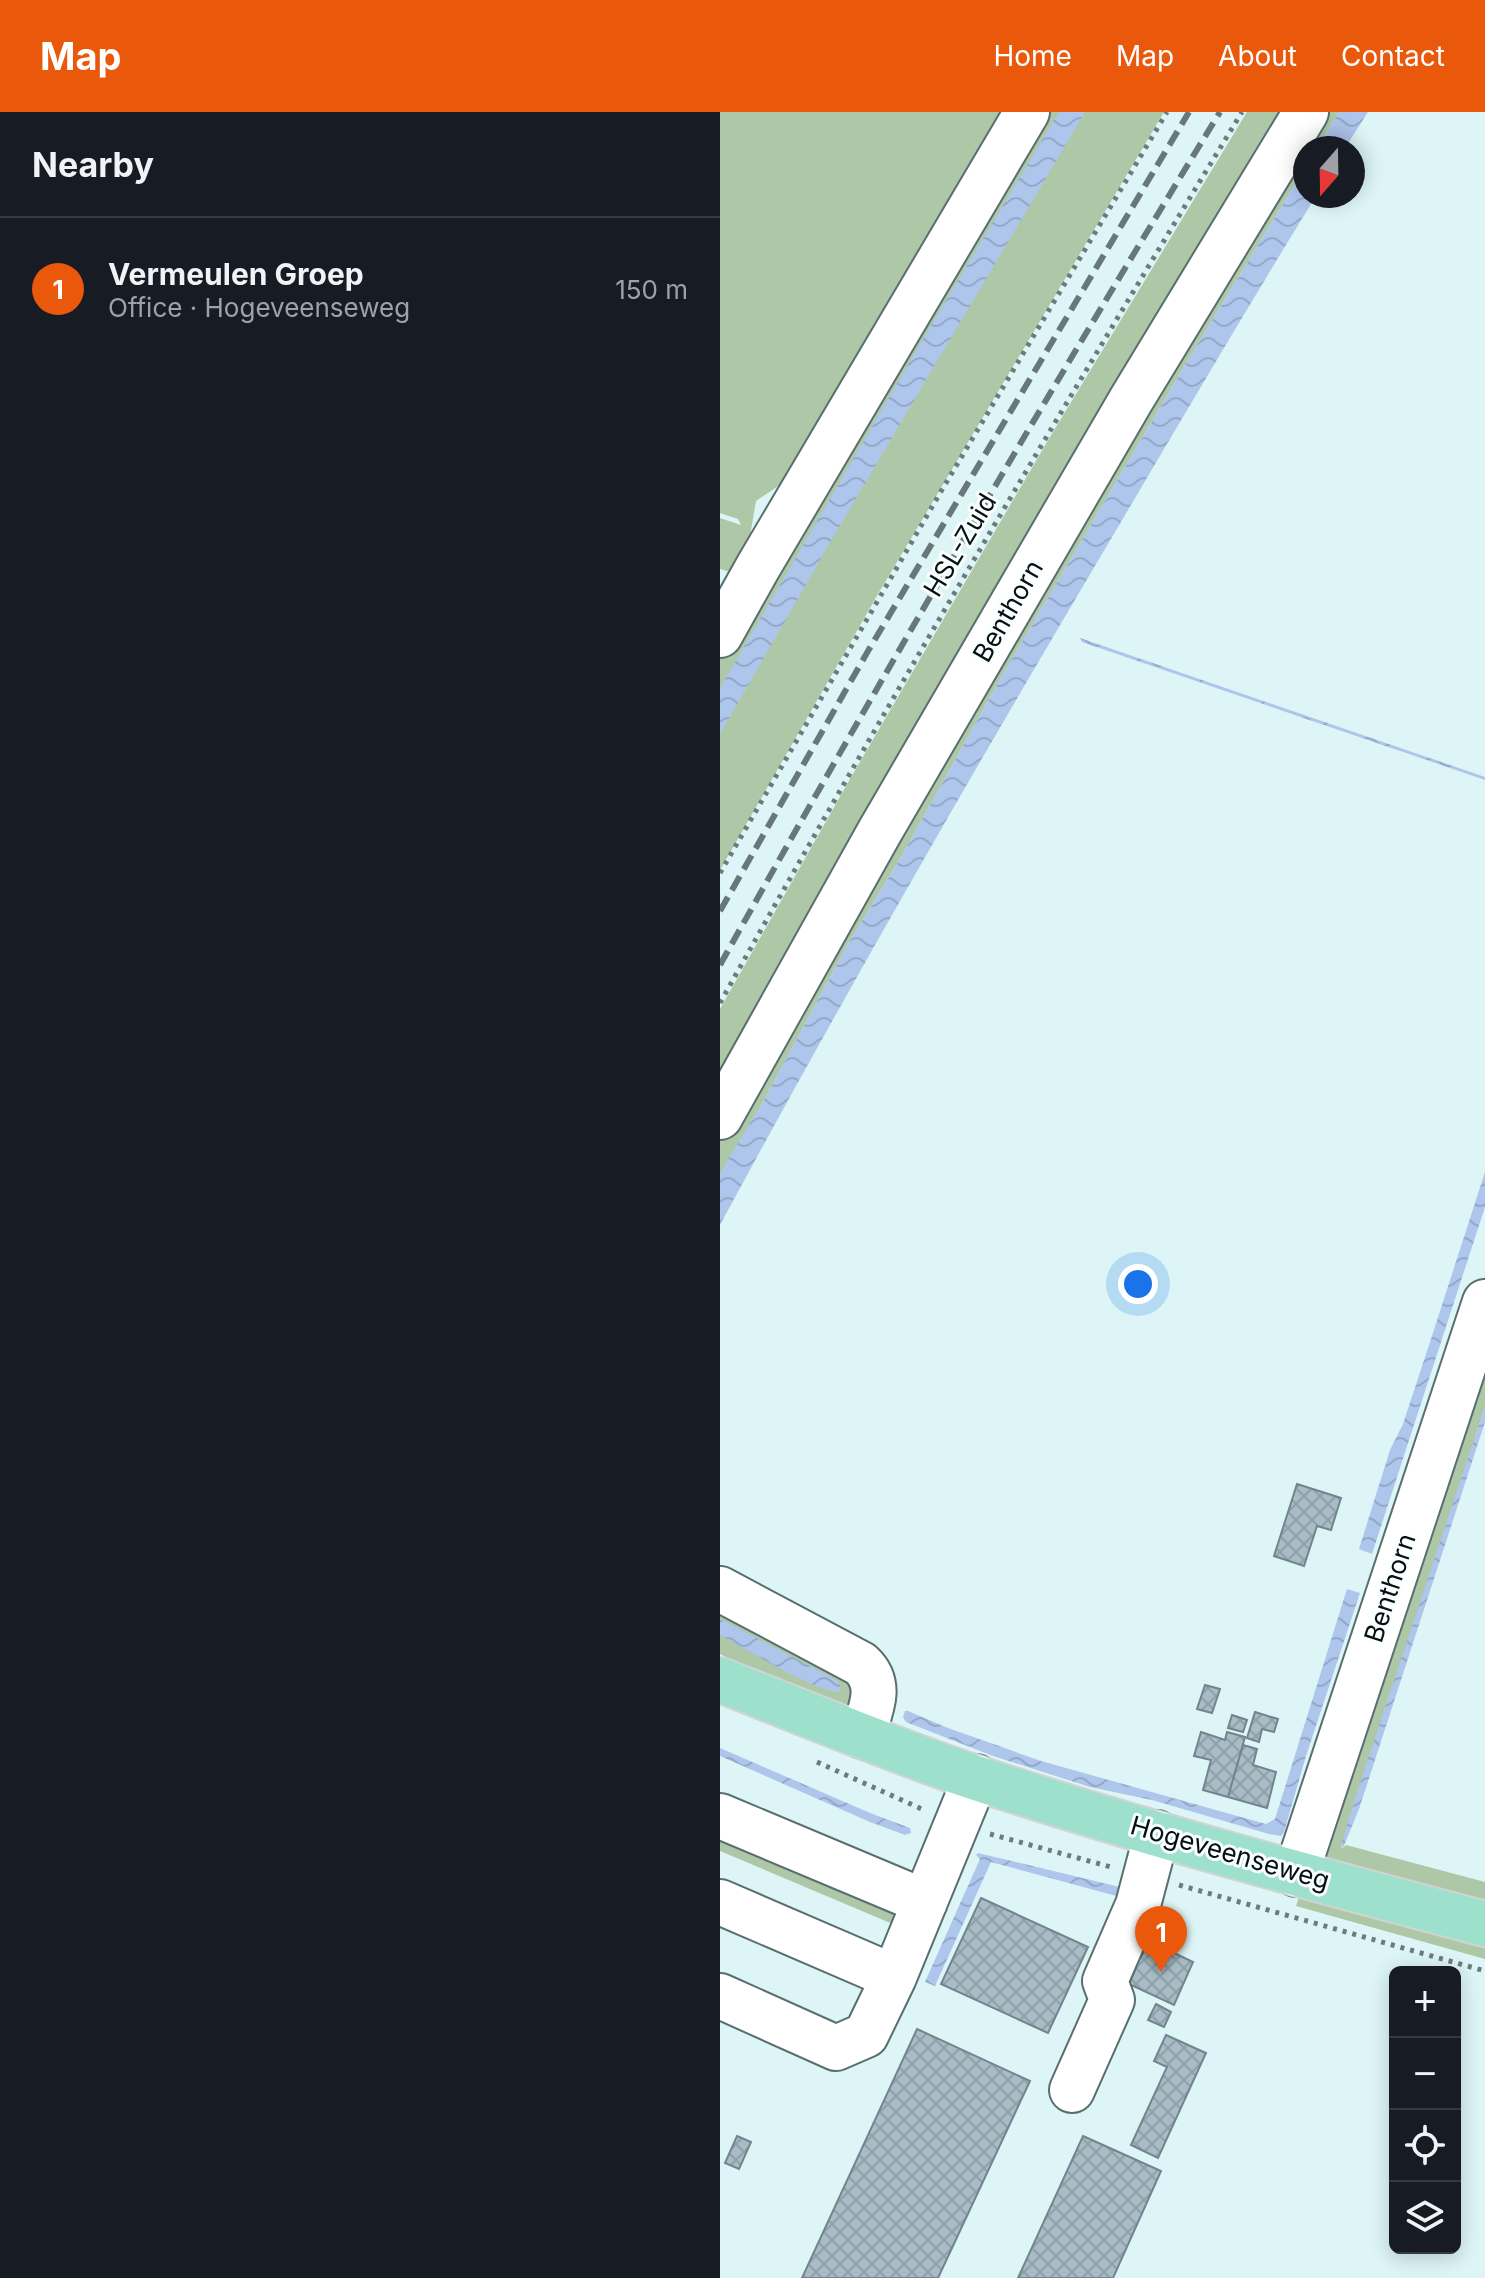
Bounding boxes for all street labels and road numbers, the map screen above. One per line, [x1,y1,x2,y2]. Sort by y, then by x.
street label: HSL-Zuid [917,488,1002,602]
street label: Benthorn [966,554,1049,667]
street label: Benthorn [1357,1530,1422,1646]
street label: Hogeveenseweg [1127,1809,1333,1896]

